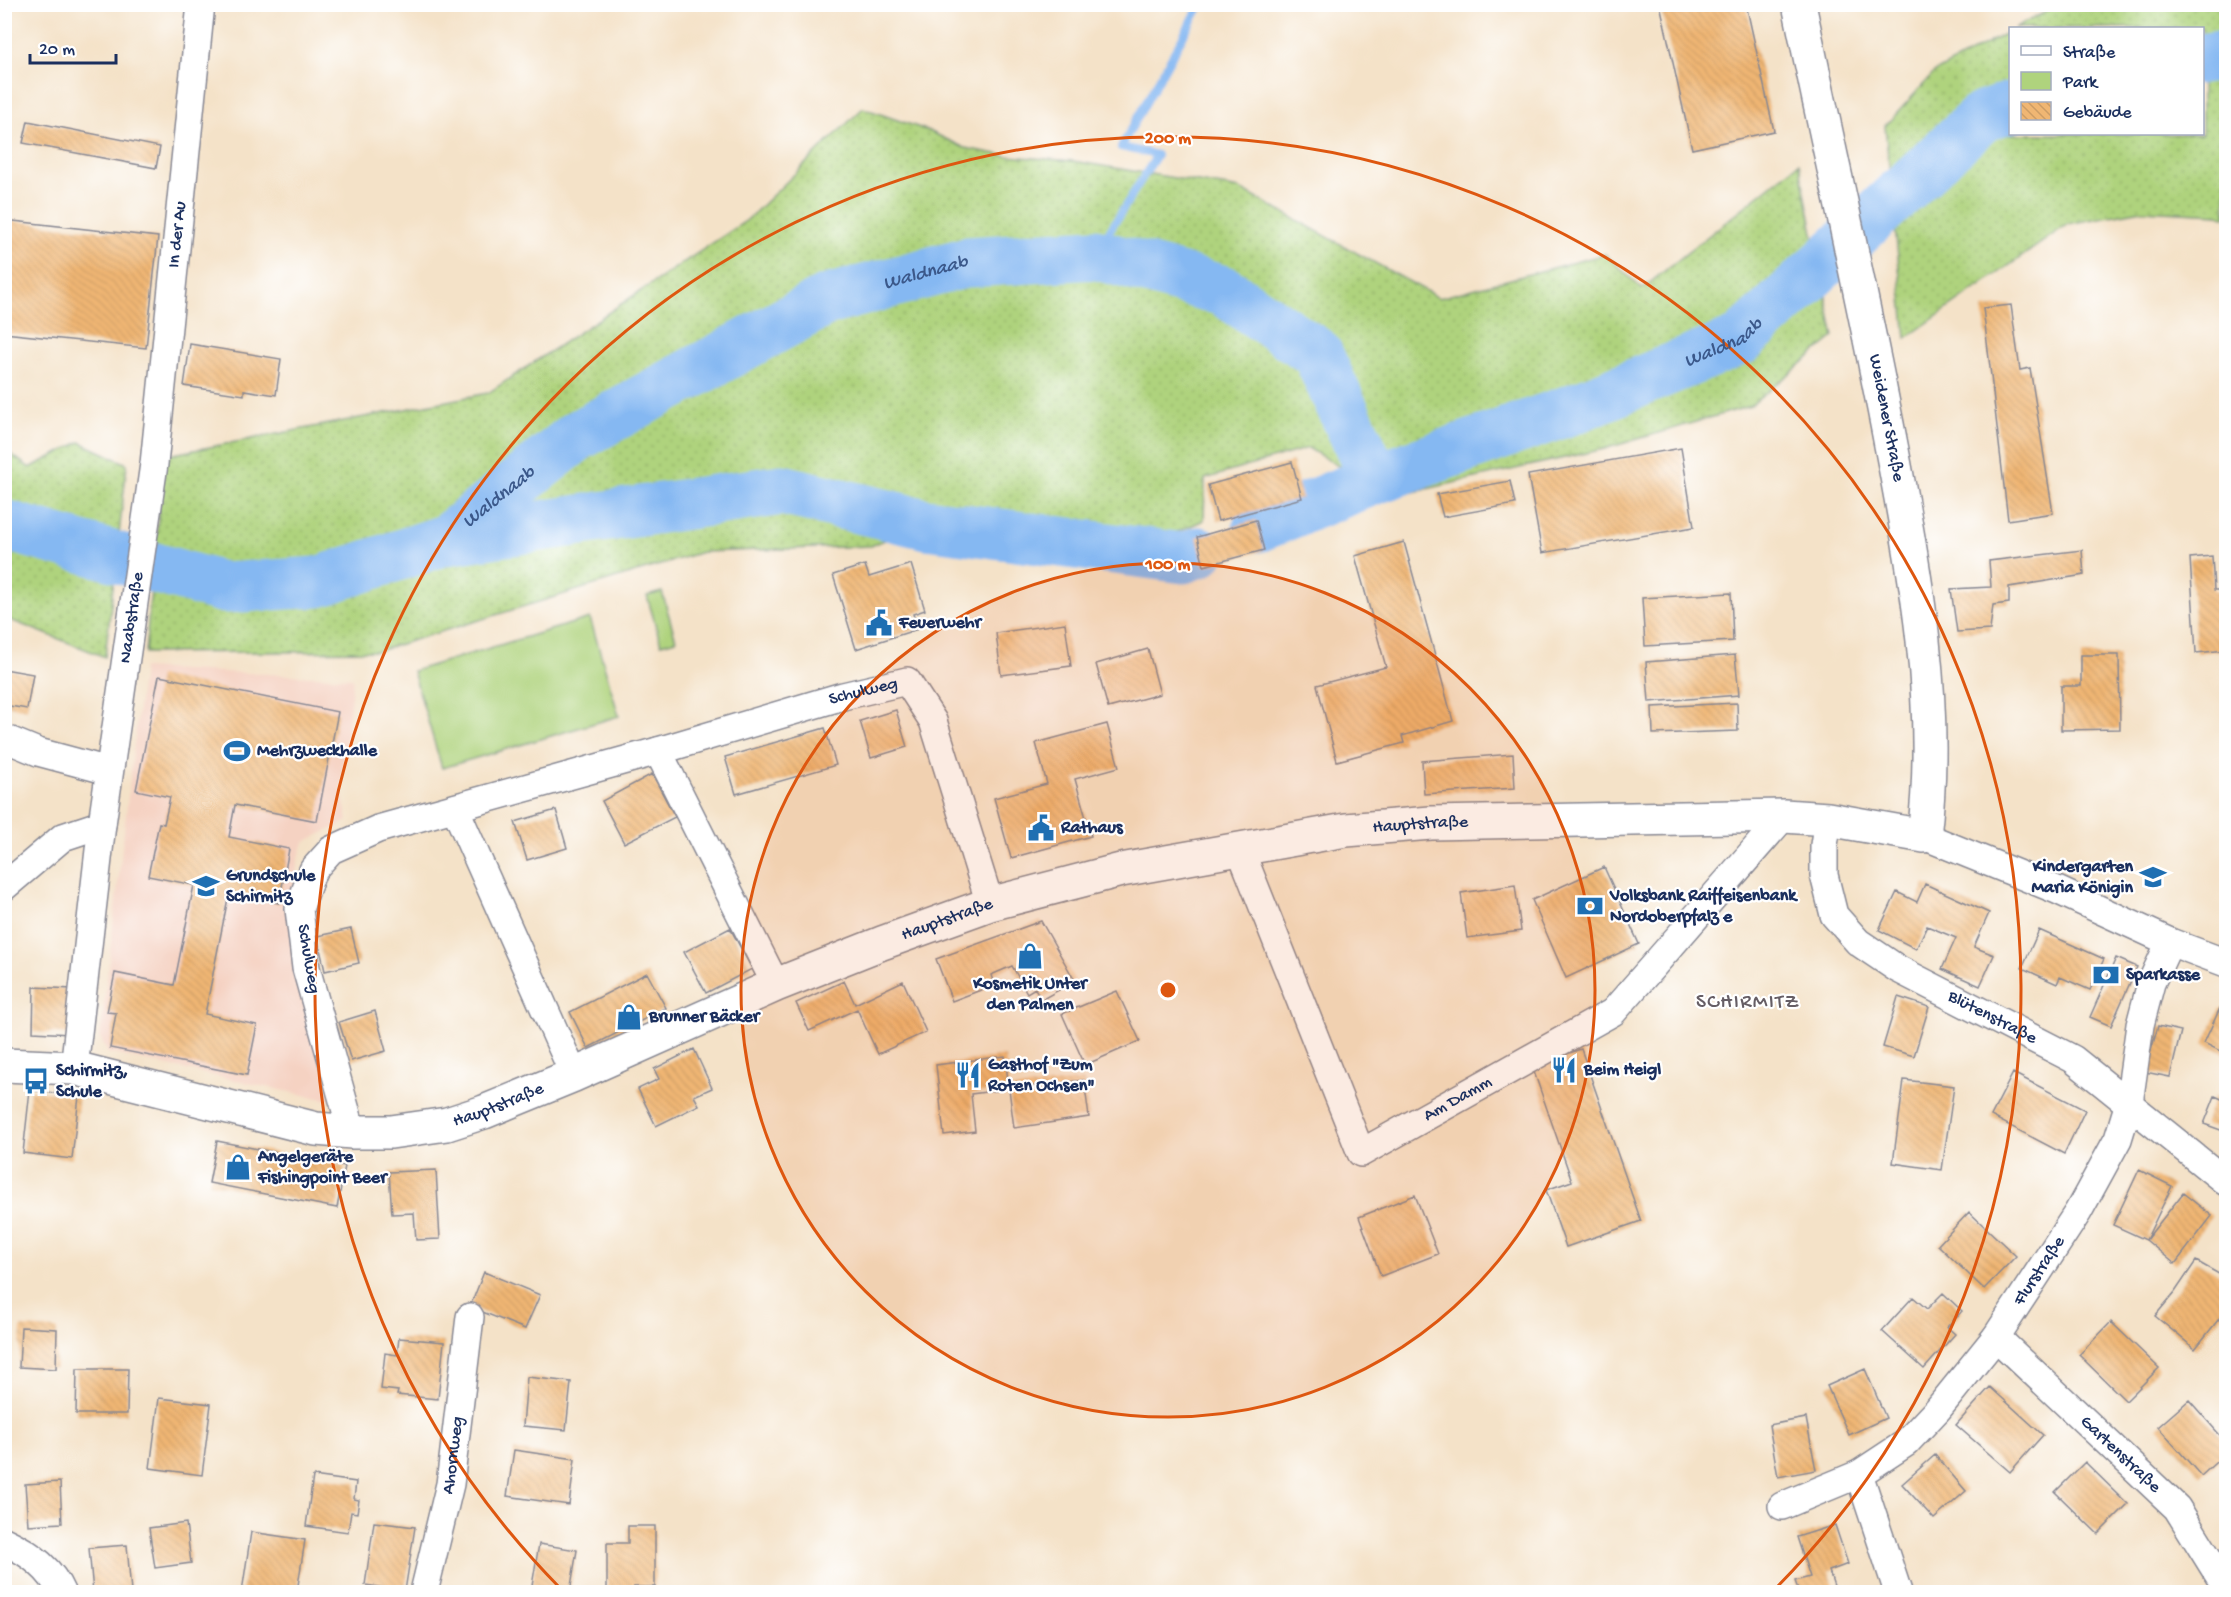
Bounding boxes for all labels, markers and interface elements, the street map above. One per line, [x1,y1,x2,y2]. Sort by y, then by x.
scale bar [30,27,116,65]
legend [2009,27,2204,135]
text: 20 m [39,40,75,61]
text: Straße [2063,43,2116,64]
text: Park [2062,73,2099,94]
text: Gebäude [2063,103,2132,124]
text: 200 m [1145,129,1191,150]
street label: In der Au [164,200,191,269]
water label: Waldnaab [881,251,972,296]
water label: Waldnaab [1681,313,1769,374]
street label: Weidener Straße [1863,353,1909,484]
water label: Waldnaab [458,461,541,534]
text: 100 m [1145,555,1191,576]
street label: Naabstraße [115,570,149,665]
public building icon: Feuerwehr [864,608,894,638]
place label: Feuerwehr [898,613,984,634]
street label: Schulweg [826,673,900,710]
sports icon: Mehrzweckhalle [222,736,252,766]
place label: Mehrzweckhalle [257,741,378,762]
street label: Hauptstraße [1372,812,1469,838]
public building icon: Rathaus [1026,813,1056,843]
place label: Rathaus [1060,818,1124,839]
place label: Kindergarten Maria Königin [2032,857,2133,899]
school or university icon: Kindergarten Maria Königin [2138,862,2168,892]
place label: Grundschule Schirmitz [226,866,316,908]
school or university icon: Grundschule Schirmitz [191,871,221,901]
place label: Volksbank Raiffeisenbank Nordoberpfalz e [1609,886,1798,928]
bank icon: Volksbank Raiffeisenbank Nordoberpfalz e [1575,891,1605,921]
street label: Hauptstraße [899,893,996,946]
street label: Schulweg [292,923,324,995]
shop icon: Kosmetik Unter den Palmen [1015,941,1045,971]
bank icon: Sparkasse [2091,960,2121,990]
place label: Sparkasse [2126,965,2201,986]
place label: Kosmetik Unter den Palmen [972,974,1089,1016]
centre of rings [1158,980,1178,1000]
street label: Blütenstraße [1943,985,2041,1049]
district label: SCHIRMITZ [1696,991,1800,1016]
shop icon: Brunner Bäcker [614,1002,644,1032]
place label: Brunner Bäcker [648,1007,762,1028]
place label: Gasthof "Zum Roten Ochsen" [987,1055,1095,1097]
restaurant icon: Beim Heigl [1549,1055,1579,1085]
restaurant icon: Gasthof "Zum Roten Ochsen" [953,1060,983,1090]
place label: Beim Heigl [1583,1060,1661,1081]
place label: Schirmitz, Schule [56,1061,128,1103]
bus stop icon: Schirmitz, Schule [21,1066,51,1096]
street label: Am Damm [1420,1071,1496,1126]
street label: Hauptstraße [450,1078,547,1132]
place label: Angelgeräte Fishingpoint Beer [257,1147,389,1189]
shop icon: Angelgeräte Fishingpoint Beer [223,1152,253,1182]
street label: Flurstraße [2009,1232,2070,1310]
street label: Gartenstraße [2075,1411,2166,1498]
street label: Ahornweg [437,1415,469,1496]

